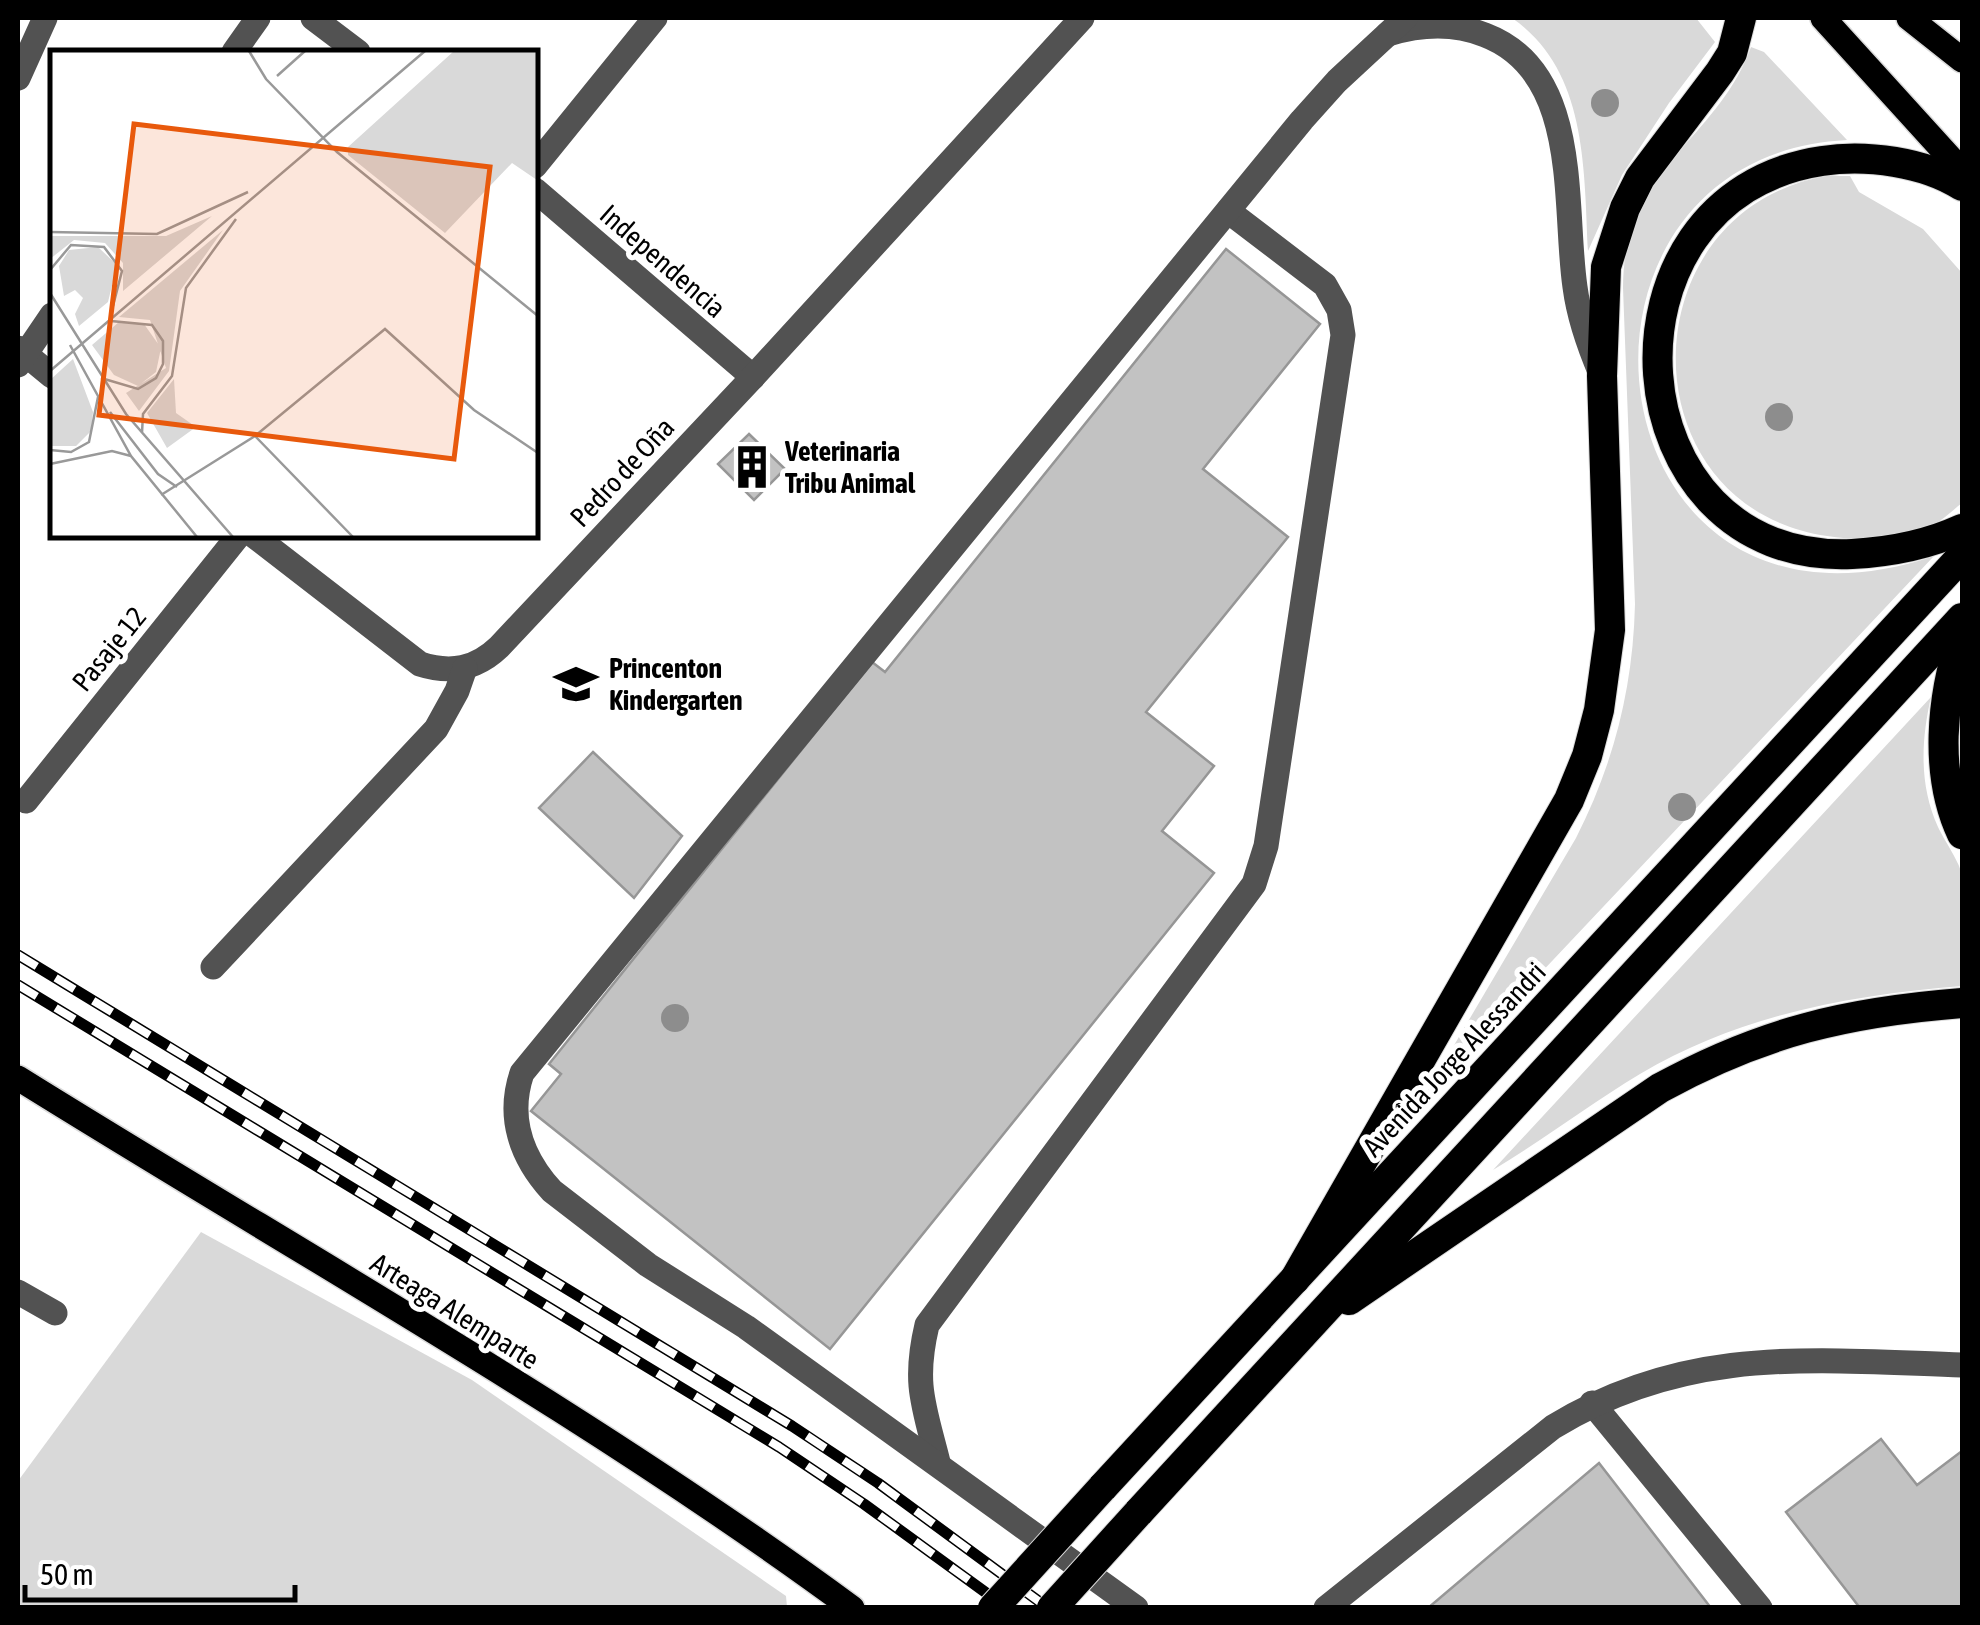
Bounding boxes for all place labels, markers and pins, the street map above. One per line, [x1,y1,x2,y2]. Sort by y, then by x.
place label: Veterinaria Tribu Animal [784,435,916,499]
building icon: Veterinaria Tribu Animal [728,443,776,491]
place label: Princenton Kindergarten [609,652,743,716]
school or university icon: Princenton Kindergarten [552,660,600,708]

